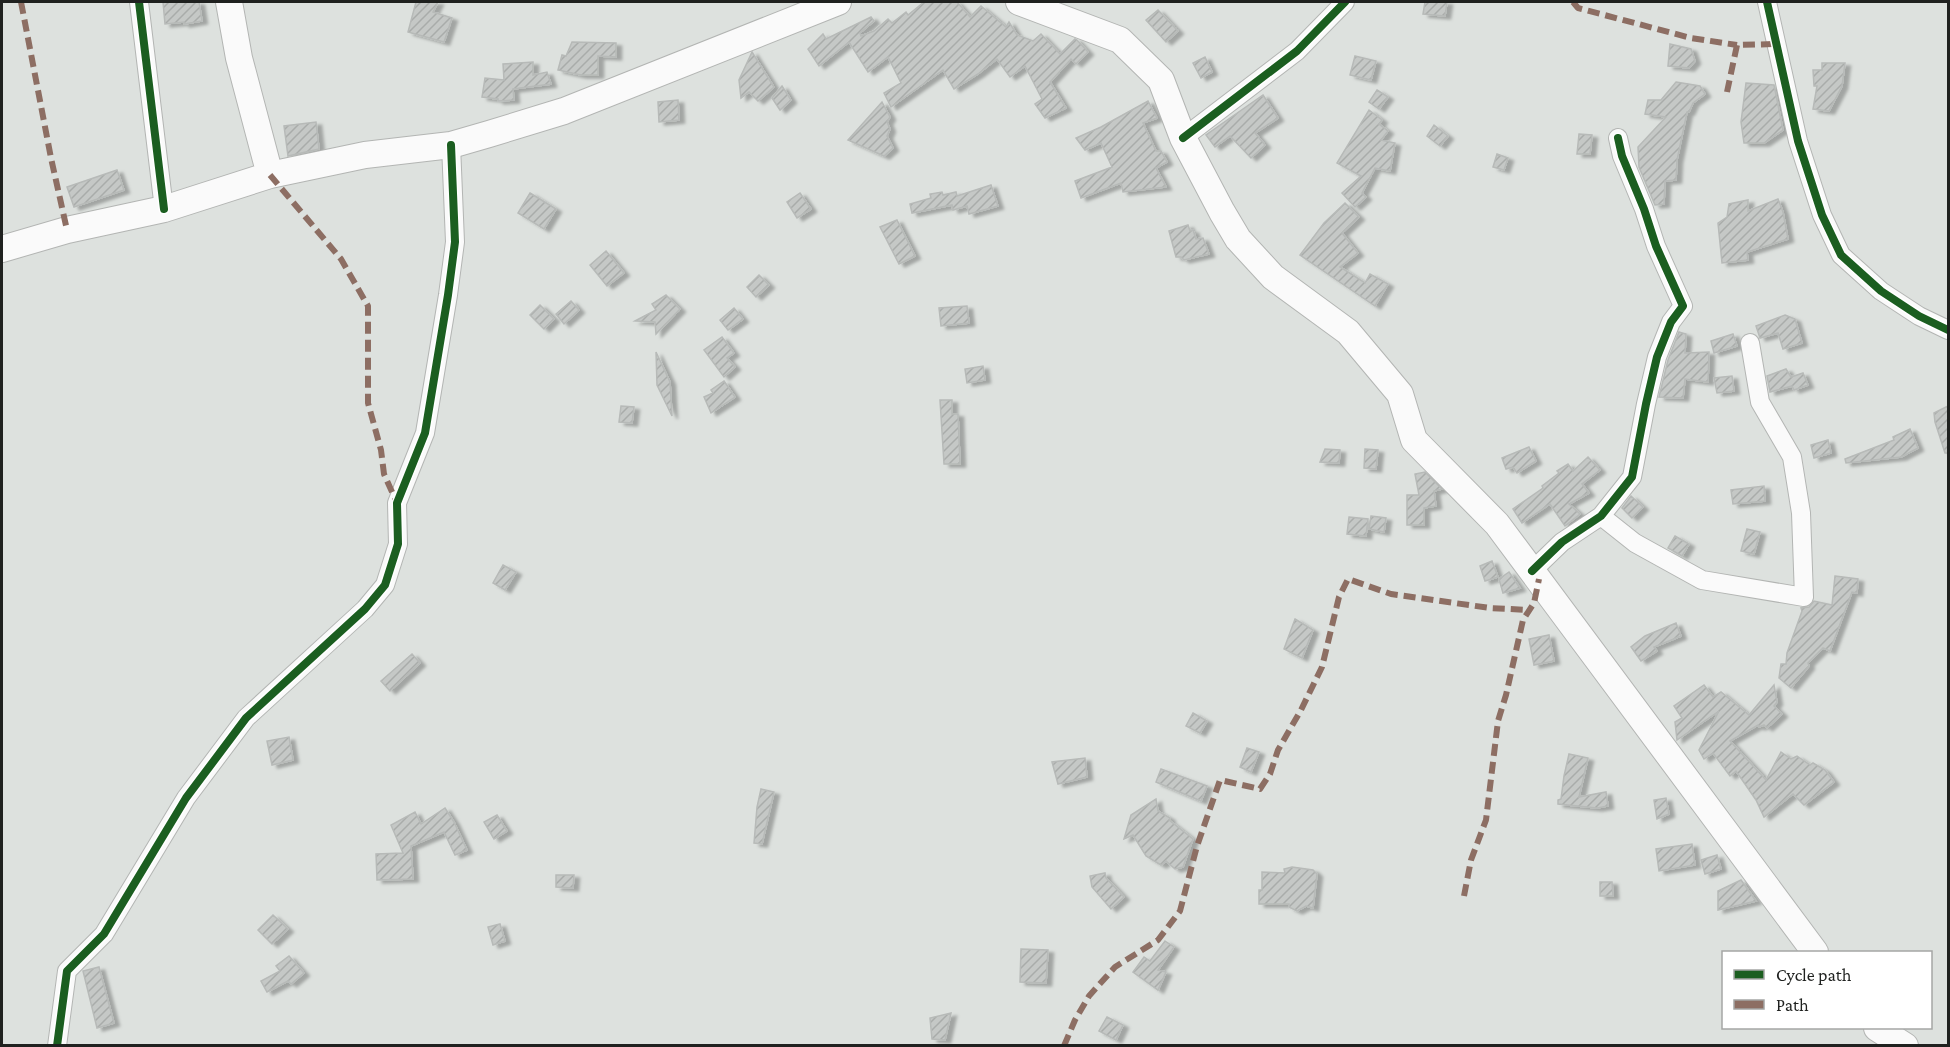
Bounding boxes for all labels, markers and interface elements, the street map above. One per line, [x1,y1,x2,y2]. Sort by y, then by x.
legend [1722,951,1932,1029]
text: Cycle path [1776,965,1852,985]
text: Path [1776,995,1809,1015]

